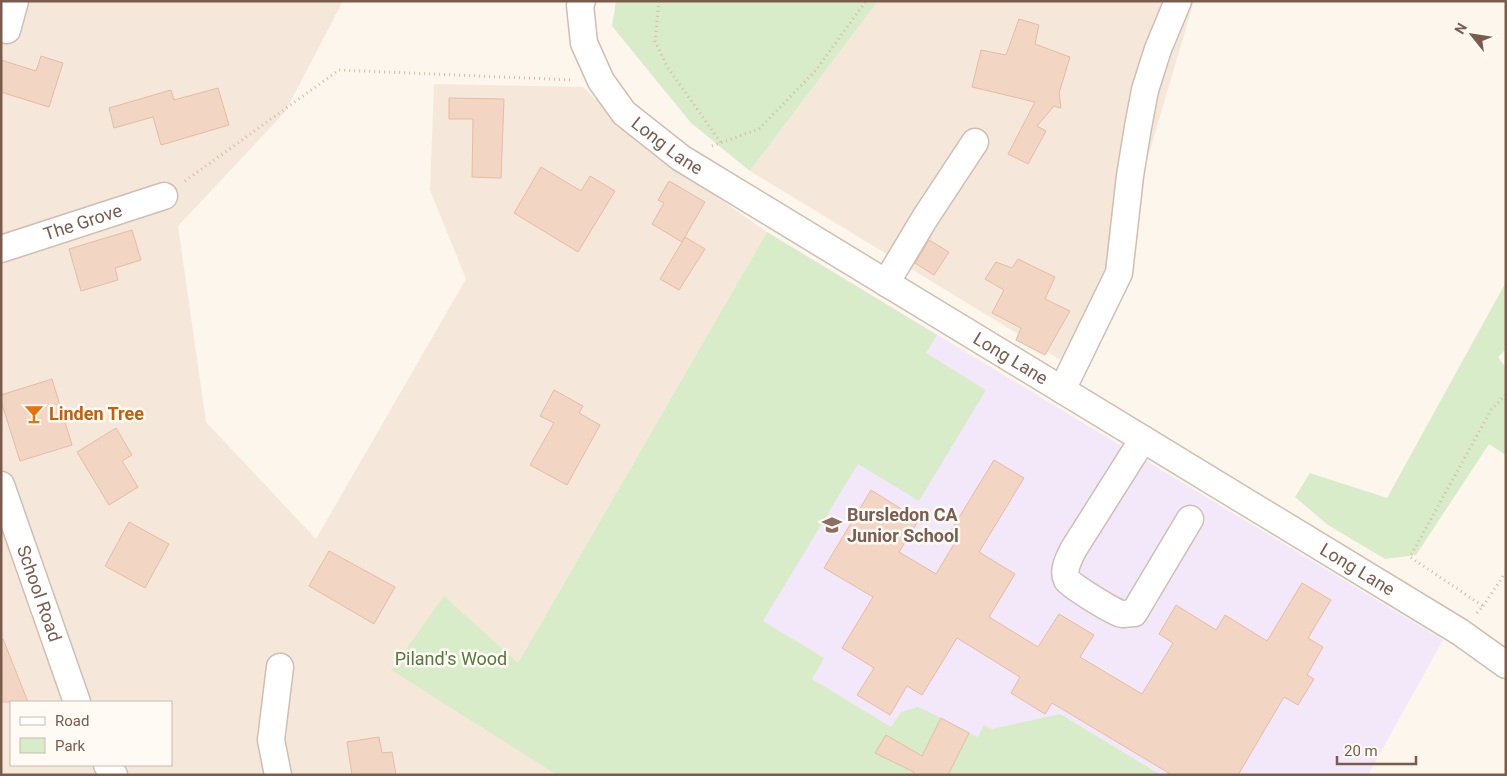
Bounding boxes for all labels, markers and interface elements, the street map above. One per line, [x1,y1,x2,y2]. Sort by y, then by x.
north arrow [1447,10,1497,60]
text: N [1451,20,1470,37]
street label: Long Lane [628,112,707,179]
street label: The Grove [41,199,124,244]
street label: Long Lane [970,327,1052,389]
bar icon: Linden Tree [23,403,45,425]
place label: Linden Tree [49,403,144,424]
place label: Bursledon CA Junior School [847,504,959,546]
school or university icon: Bursledon CA Junior School [821,514,843,536]
street label: Long Lane [1316,538,1399,600]
street label: School Road [13,542,66,644]
park label: Piland's Wood [395,648,507,669]
legend [10,701,172,766]
text: Road [55,712,89,730]
scale bar [1337,734,1416,766]
text: Park [55,737,86,755]
text: 20 m [1344,742,1378,760]

